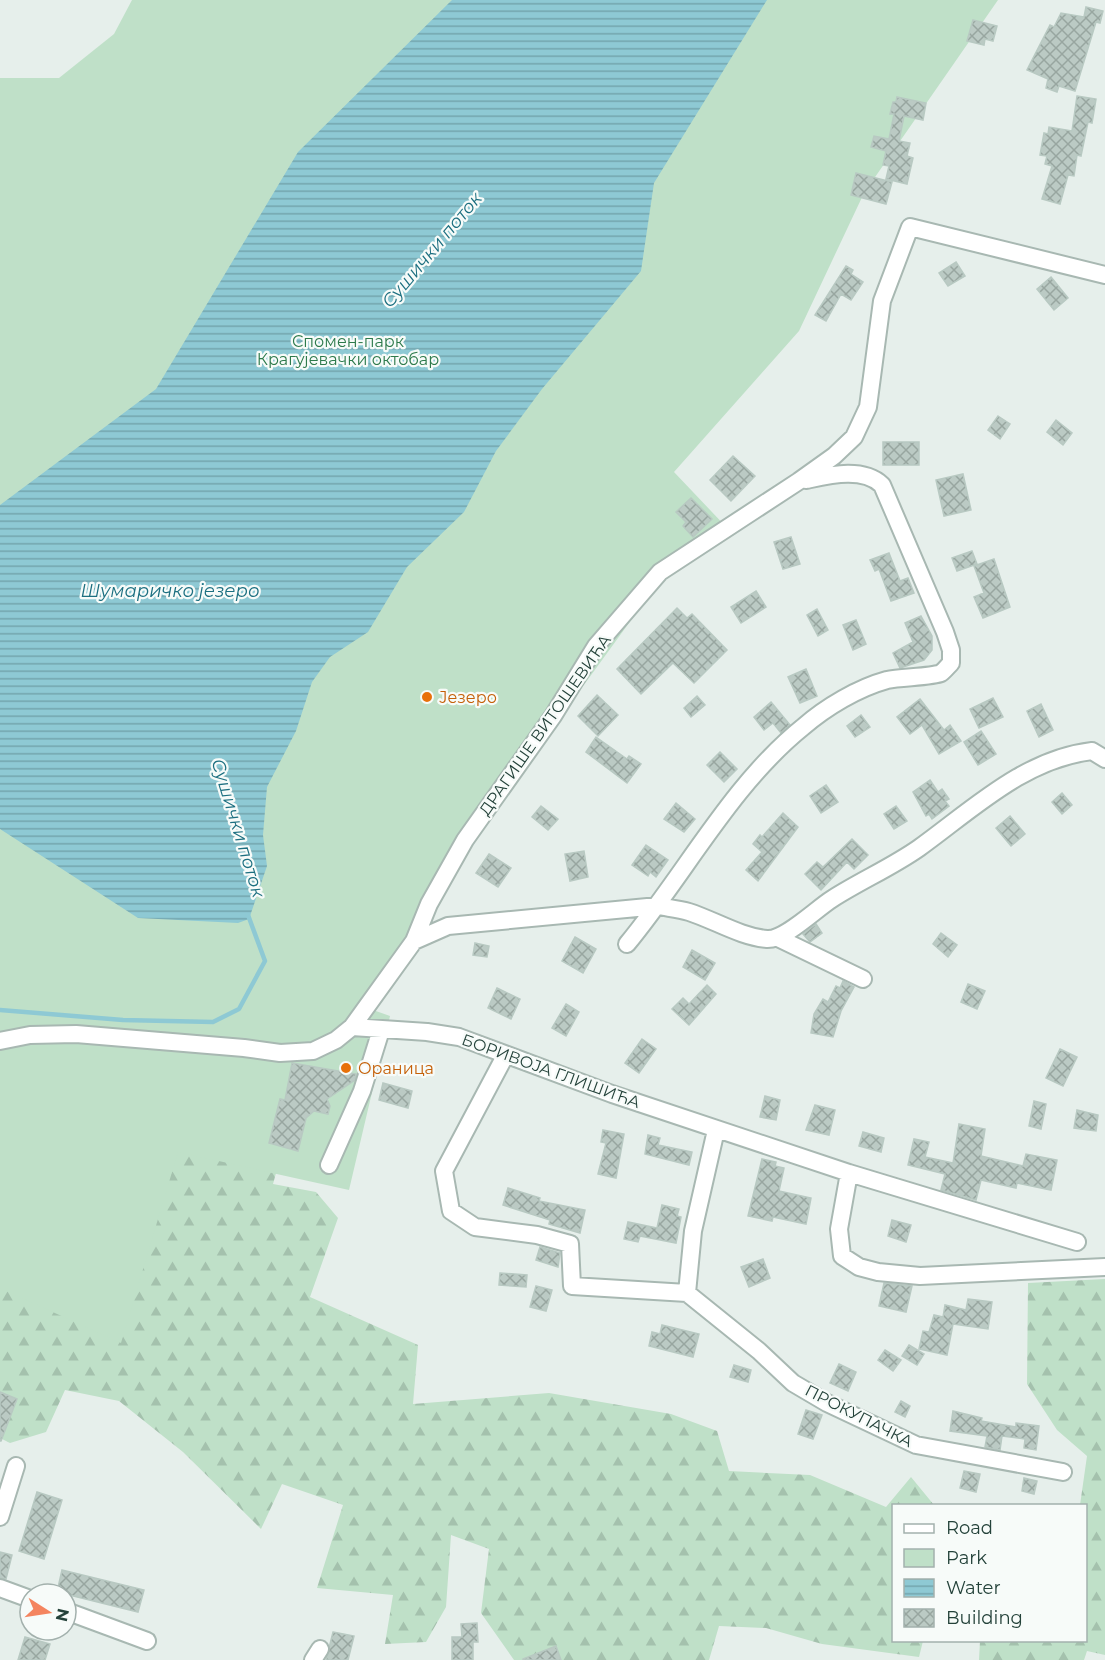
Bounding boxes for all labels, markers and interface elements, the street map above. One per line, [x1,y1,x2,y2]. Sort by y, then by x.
water label: Сушички поток [377,187,487,312]
park label: Спомен-парк Крагујевачки октобар [257,332,439,369]
water label: Шумаричко језеро [80,580,260,602]
street label: ДРАГИШЕ ВИТОШЕВИЋА [475,631,615,819]
place label: Језеро [439,688,497,707]
marker: Језеро [420,690,434,704]
water label: Сушички поток [206,756,270,901]
street label: БОРИВОЈА ГЛИШИЋА [459,1030,643,1112]
place label: Ораница [358,1059,434,1078]
marker: Ораница [339,1061,353,1075]
street label: ПРОКУПАЧКА [802,1381,916,1451]
legend [892,1504,1087,1642]
text: Road [946,1517,993,1539]
text: Park [946,1547,987,1569]
text: Water [946,1577,1001,1599]
north arrow [18,1582,78,1642]
text: N [52,1607,73,1623]
text: Building [946,1607,1023,1629]

